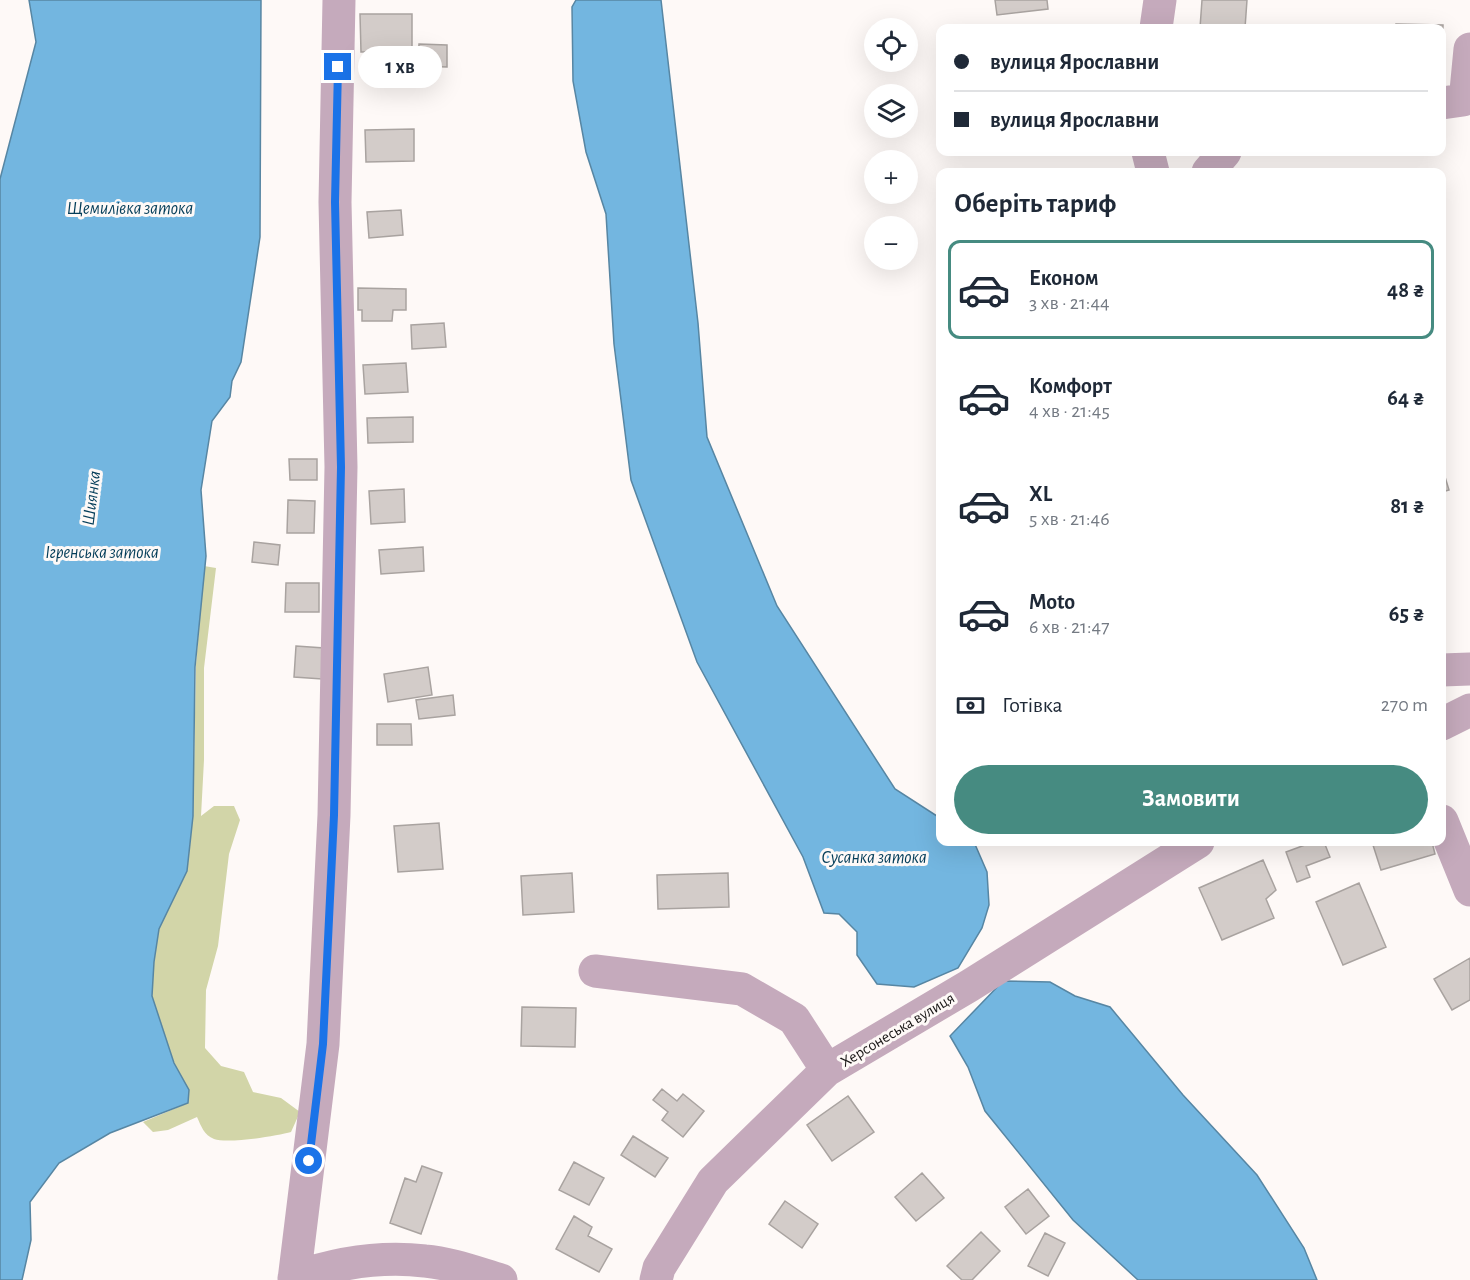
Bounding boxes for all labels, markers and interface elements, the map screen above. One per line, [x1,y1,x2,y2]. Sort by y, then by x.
map controls [864,18,918,270]
button: locate [864,18,918,72]
callout: 1 хв [359,46,443,88]
text: вулиця Ярославни [990,51,1159,73]
route end [324,53,351,80]
text: 1 хв [385,57,415,77]
button: layers [864,84,918,138]
text: вулиця Ярославни [990,109,1159,131]
button: + [864,150,918,204]
text: Оберіть тариф [954,190,1116,217]
water label: Щемилівка затока [67,200,193,218]
button: − [864,216,918,270]
icon: car [957,263,1011,317]
text: Економ [1029,267,1099,289]
text: 48 ₴ [1387,279,1425,301]
text: 3 хв · 21:44 [1029,293,1110,313]
icon: car [957,371,1011,425]
text: Комфорт [1029,375,1112,397]
text: 64 ₴ [1387,387,1425,409]
text: 4 хв · 21:45 [1029,401,1110,421]
water label: Шиянка [80,470,104,526]
icon: car [957,479,1011,533]
text: XL [1029,483,1052,505]
text: 81 ₴ [1390,495,1425,517]
text: 5 хв · 21:46 [1029,509,1110,529]
water label: Ігренська затока [45,544,159,562]
icon: car [957,587,1011,641]
text: Moto [1029,591,1075,613]
text: 65 ₴ [1389,603,1425,625]
text: 6 хв · 21:47 [1029,617,1110,637]
icon: cash [954,689,987,722]
text: Готівка [1002,694,1063,716]
text: 270 m [1381,695,1428,715]
button: Замовити [954,765,1428,834]
water label: Сусанка затока [821,849,927,867]
street label: Херсонеська вулиця [838,990,958,1071]
route start [295,1147,322,1174]

